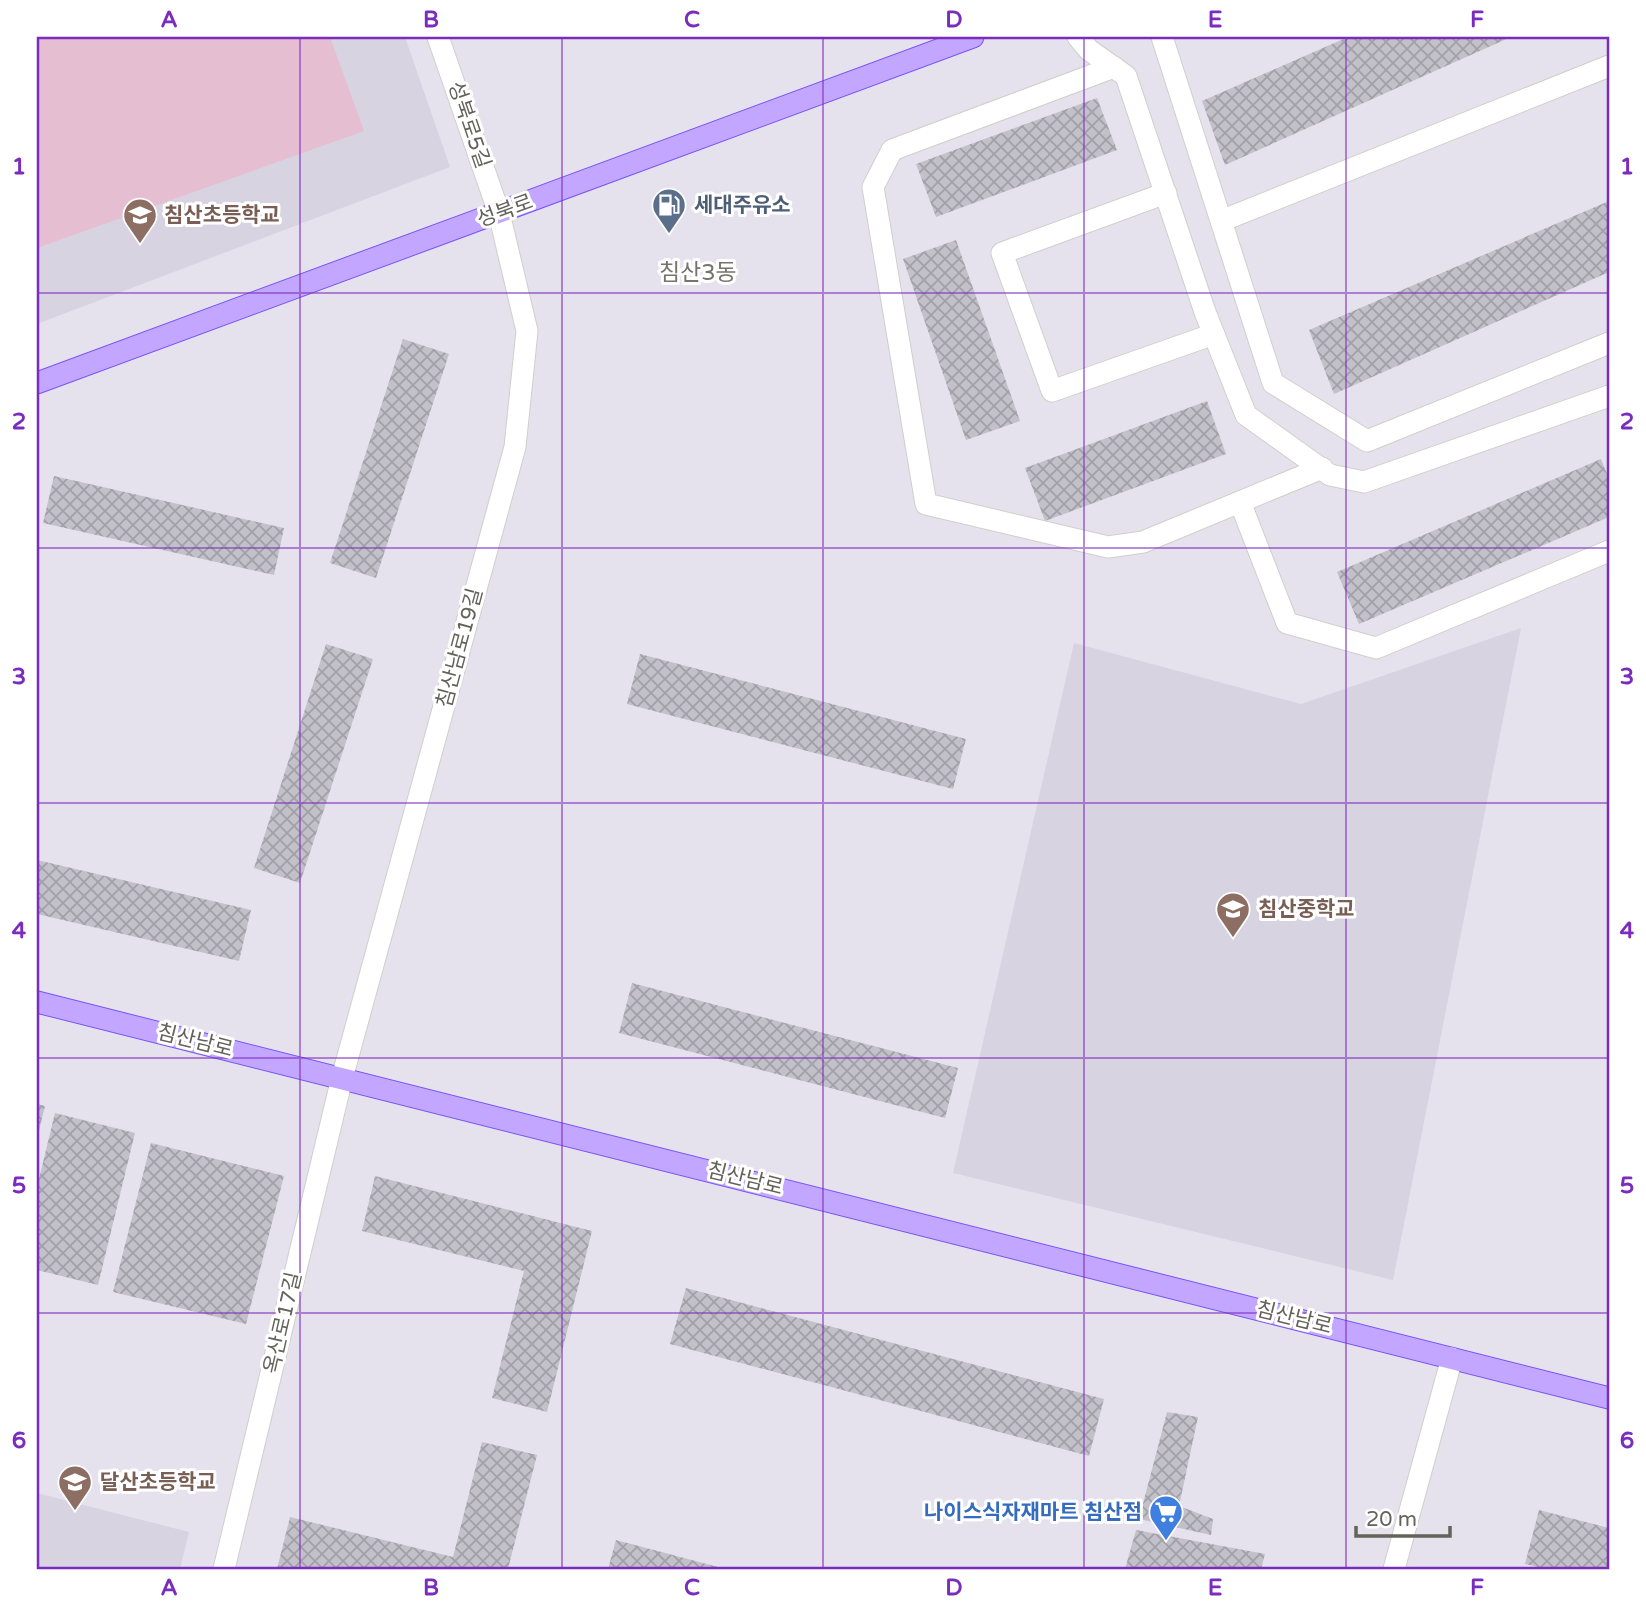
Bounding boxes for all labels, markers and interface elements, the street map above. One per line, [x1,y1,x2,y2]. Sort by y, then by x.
text: A [160,6,178,34]
text: B [423,6,439,34]
text: C [684,6,700,34]
text: D [945,6,963,34]
text: E [1208,6,1222,34]
text: F [1470,6,1484,34]
street label: 성북로5길 [442,78,496,172]
text: 1 [12,153,26,181]
text: 1 [1620,153,1634,181]
fuel station icon: 세대주유소 [650,186,688,235]
street label: 성북로 [473,189,537,233]
place label: 세대주유소 [694,193,791,218]
school or university icon: 침산초등학교 [121,196,159,245]
place label: 침산초등학교 [164,203,280,228]
district label: 침산3동 [659,259,737,287]
text: 2 [12,408,26,436]
text: 2 [1620,408,1634,436]
street label: 침산남로19길 [432,585,488,711]
text: 3 [12,663,26,691]
text: 3 [1620,663,1634,691]
school or university icon: 침산중학교 [1214,890,1252,939]
place label: 침산중학교 [1258,897,1355,922]
text: 4 [12,917,27,945]
text: 4 [1620,917,1635,945]
street label: 침산남로 [154,1020,236,1062]
street label: 침산남로 [704,1158,786,1200]
text: 5 [12,1172,26,1200]
text: 5 [1620,1172,1634,1200]
street label: 옥산로17길 [259,1270,307,1376]
street label: 침산남로 [1253,1297,1335,1339]
text: 6 [12,1427,26,1455]
text: 6 [1620,1427,1634,1455]
school or university icon: 달산초등학교 [56,1463,94,1512]
place label: 달산초등학교 [100,1470,216,1495]
supermarket icon: 나이스식자재마트 침산점 [1147,1493,1185,1542]
scale bar [1356,1494,1450,1538]
place label: 나이스식자재마트 침산점 [924,1500,1142,1525]
text: 20 m [1366,1507,1417,1532]
text: A [160,1574,178,1602]
text: B [423,1574,439,1602]
text: C [684,1574,700,1602]
text: D [945,1574,963,1602]
text: E [1208,1574,1222,1602]
text: F [1470,1574,1484,1602]

